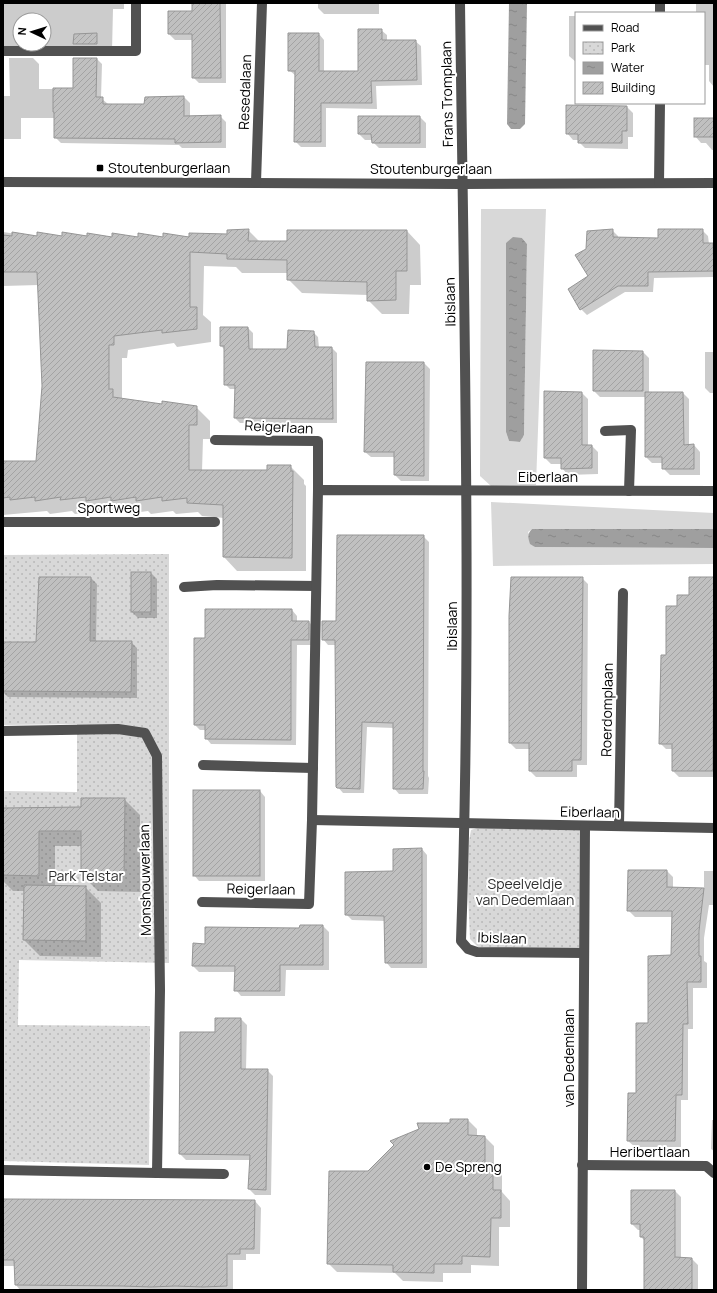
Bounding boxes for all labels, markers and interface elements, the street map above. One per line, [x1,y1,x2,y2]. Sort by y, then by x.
north arrow [12,12,52,52]
legend [575,12,705,104]
text: Road [611,19,639,36]
text: N [14,27,29,36]
text: Park [611,39,636,56]
street label: Frans Tromplaan [436,41,457,147]
street label: Resedalaan [234,54,255,130]
text: Water [611,59,645,76]
text: Building [611,79,655,96]
place label: Stoutenburgerlaan [108,158,230,177]
street label: Stoutenburgerlaan [370,159,492,178]
marker: Stoutenburgerlaan [95,163,105,173]
street label: Ibislaan [440,277,459,327]
street label: Reigerlaan [244,415,314,438]
street label: Eiberlaan [518,467,578,486]
street label: Sportweg [78,498,140,517]
street label: Ibislaan [442,601,461,651]
street label: Roerdomplaan [596,663,617,757]
street label: Eiberlaan [560,801,620,822]
street label: Monshouwerlaan [134,824,155,936]
park label: Park Telstar [48,866,124,885]
park label: Speelveldje van Dedemlaan [476,874,574,909]
street label: Reigerlaan [226,878,296,899]
street label: Ibislaan [477,927,527,948]
street label: van Dedemlaan [559,1009,578,1107]
street label: Heribertlaan [610,1142,690,1161]
place label: De Spreng [435,1157,502,1176]
marker: De Spreng [422,1162,432,1172]

